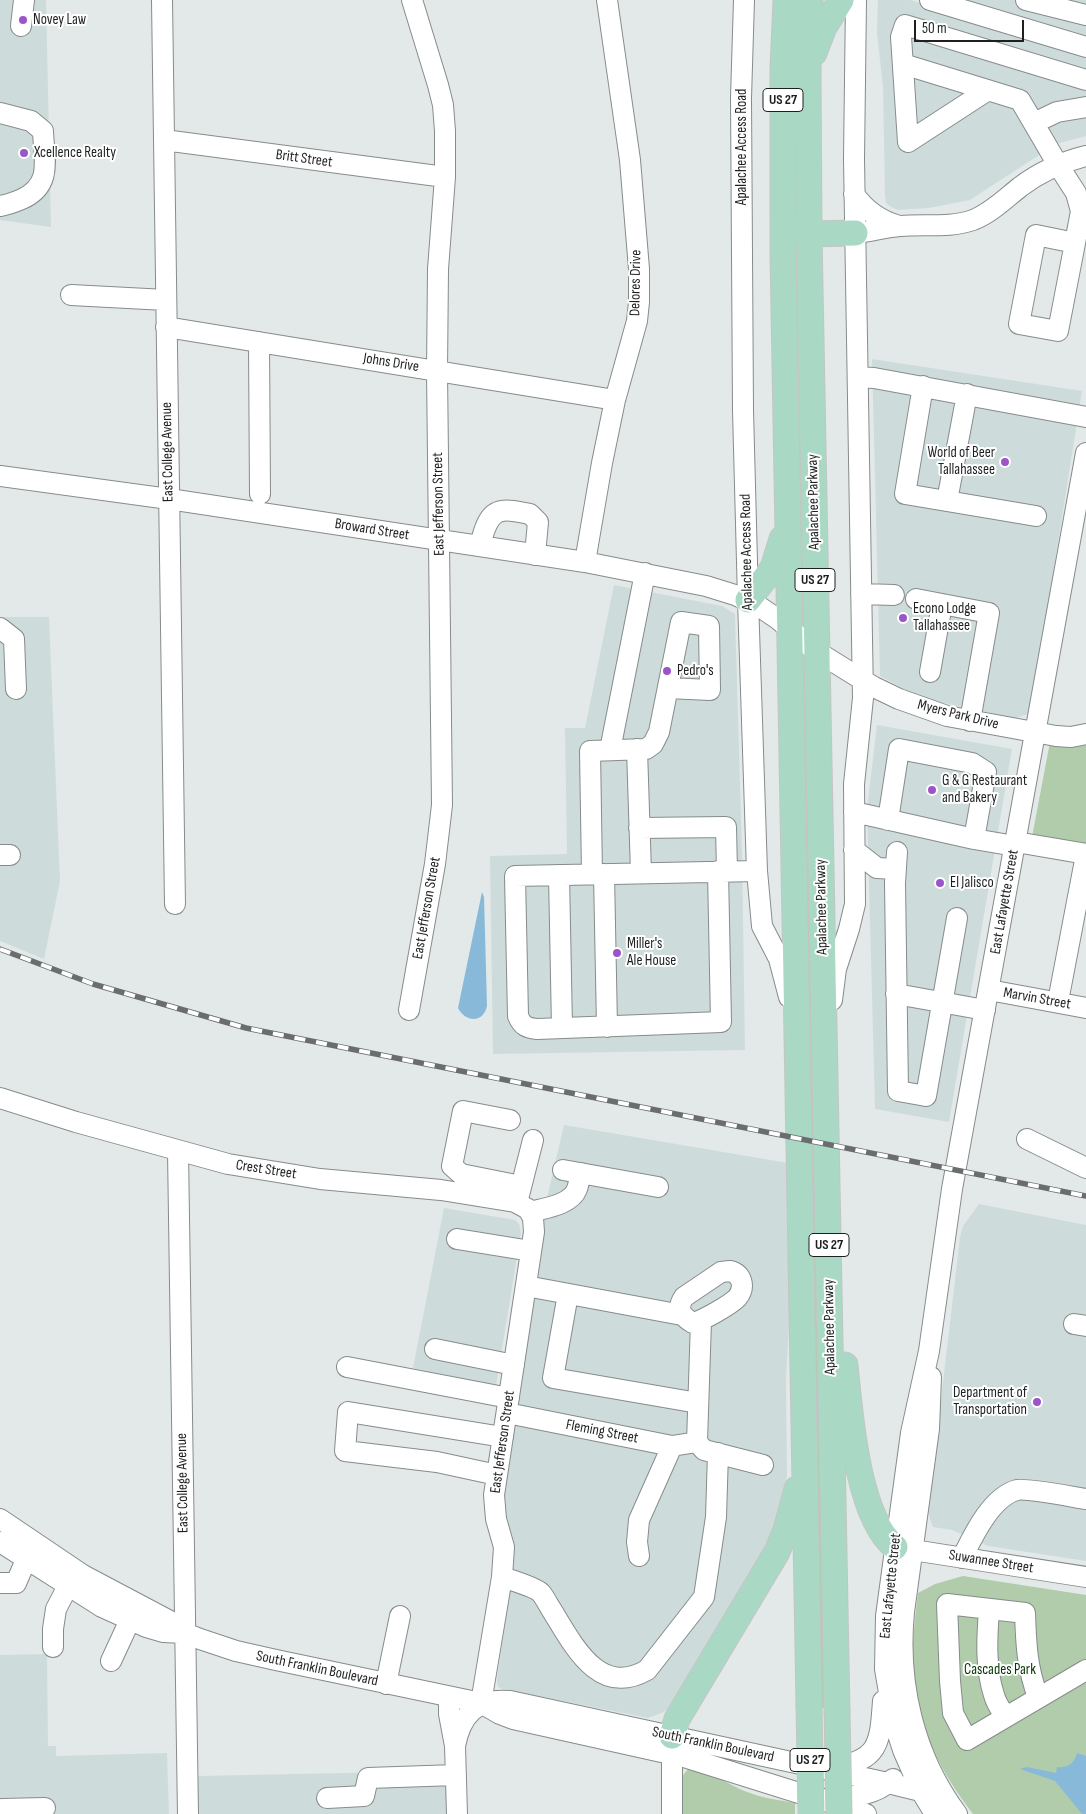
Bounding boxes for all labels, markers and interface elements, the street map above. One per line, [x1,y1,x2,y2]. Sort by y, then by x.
scale bar [916,10,1026,42]
place label: Novey Law [33,11,86,29]
marker: Novey Law [17,14,29,26]
text: 50 m [922,19,947,38]
road number: US 27 [763,88,803,112]
street label: Apalachee Access Road [733,89,751,205]
place label: Xcellence Realty [34,144,116,162]
street label: Britt Street [275,146,333,172]
marker: Xcellence Realty [18,147,30,159]
street label: Delores Drive [626,250,646,316]
street label: Johns Drive [362,350,420,376]
street label: East College Avenue [158,402,178,502]
place label: World of Beer Tallahassee [928,444,995,479]
street label: East Jefferson Street [429,452,449,556]
street label: Apalachee Parkway [804,454,824,550]
marker: World of Beer Tallahassee [999,456,1011,468]
street label: Apalachee Access Road [737,494,757,610]
street label: Broward Street [333,515,411,545]
road number: US 27 [795,568,835,592]
place label: Econo Lodge Tallahassee [913,600,976,635]
marker: Econo Lodge Tallahassee [897,612,909,624]
place label: Pedro's [677,662,714,680]
marker: Pedro's [661,665,673,677]
street label: Myers Park Drive [916,696,1000,734]
place label: G & G Restaurant and Bakery [942,772,1027,807]
marker: G & G Restaurant and Bakery [926,784,938,796]
street label: East Lafayette Street [987,848,1023,956]
street label: East Jefferson Street [409,855,445,961]
street label: Apalachee Parkway [812,859,832,955]
place label: El Jalisco [950,874,994,892]
marker: El Jalisco [934,877,946,889]
place label: Miller's Ale House [627,935,676,970]
marker: Miller's Ale House [611,947,623,959]
street label: Marvin Street [1002,984,1072,1014]
street label: Crest Street [234,1156,298,1184]
road number: US 27 [809,1234,849,1256]
street label: Apalachee Parkway [820,1279,840,1375]
place label: Department of Transportation [953,1384,1027,1419]
street label: East Jefferson Street [487,1389,519,1495]
marker: Department of Transportation [1031,1396,1043,1408]
street label: Fleming Street [564,1416,640,1448]
street label: East College Avenue [173,1433,193,1533]
street label: East Lafayette Street [877,1532,905,1640]
street label: Suwannee Street [947,1546,1035,1578]
street label: South Franklin Boulevard [254,1647,380,1691]
park label: Cascades Park [964,1661,1036,1679]
street label: South Franklin Boulevard [650,1723,776,1767]
road number: US 27 [790,1748,830,1772]

